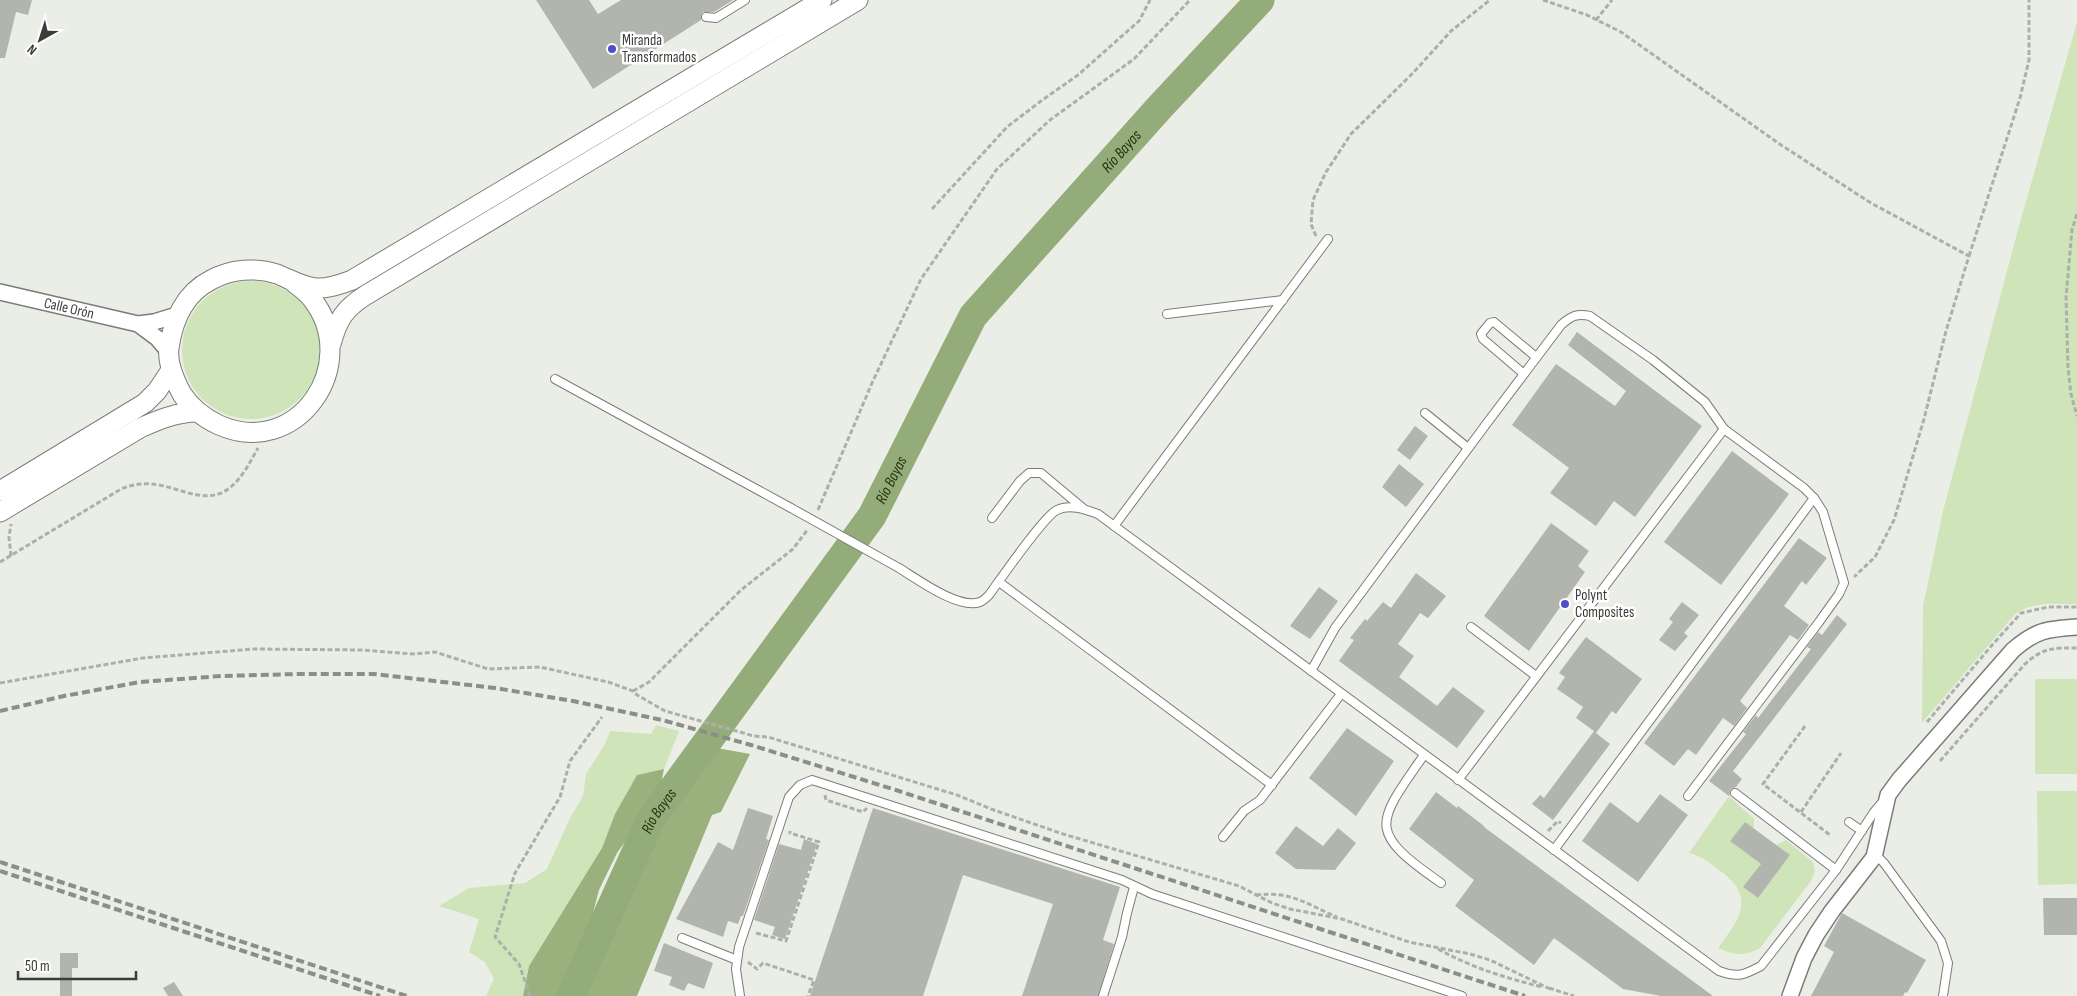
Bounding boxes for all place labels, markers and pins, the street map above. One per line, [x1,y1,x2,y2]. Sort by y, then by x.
place label: Miranda Transformados [622,31,696,67]
marker: Miranda Transformados [606,43,618,55]
place label: Polynt Composites [1575,586,1634,622]
marker: Polynt Composites [1559,598,1571,610]

